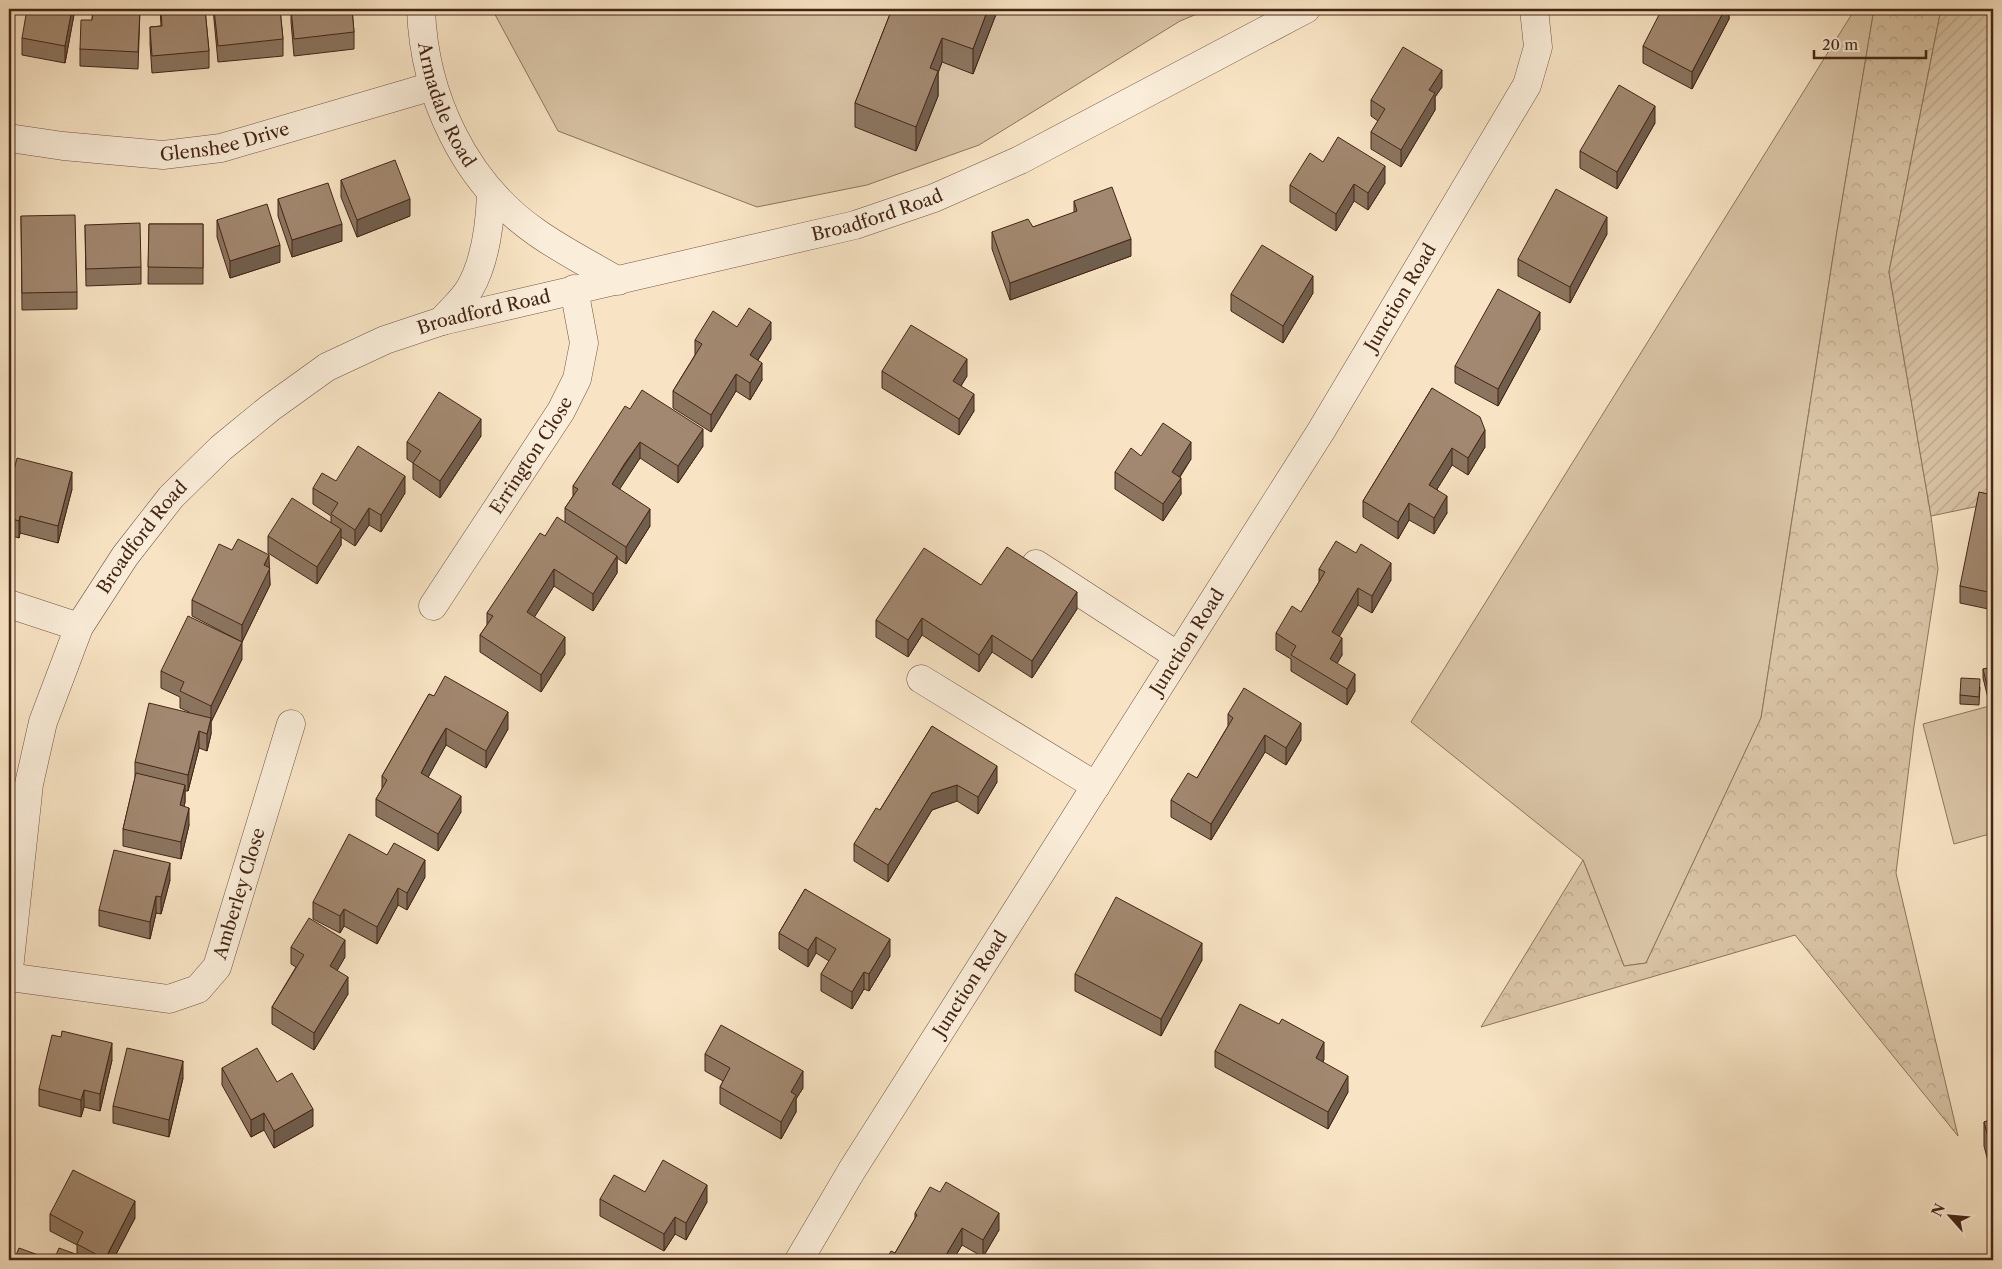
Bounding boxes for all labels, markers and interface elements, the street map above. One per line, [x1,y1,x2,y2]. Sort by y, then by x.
scale bar [1814,28,1927,60]
text: 20 m [1822,35,1858,54]
street label: Armadale Road [413,40,480,171]
street label: Glenshee Drive [159,118,292,166]
street label: Broadford Road [809,184,946,246]
street label: Junction Road [1358,240,1441,358]
street label: Broadford Road [414,285,553,339]
street label: Errington Close [485,393,577,518]
street label: Broadford Road [92,476,192,598]
street label: Junction Road [1144,585,1229,702]
street label: Amberley Close [209,825,270,963]
street label: Junction Road [927,927,1012,1044]
north arrow [1924,1192,1974,1242]
text: N [1928,1201,1949,1220]

